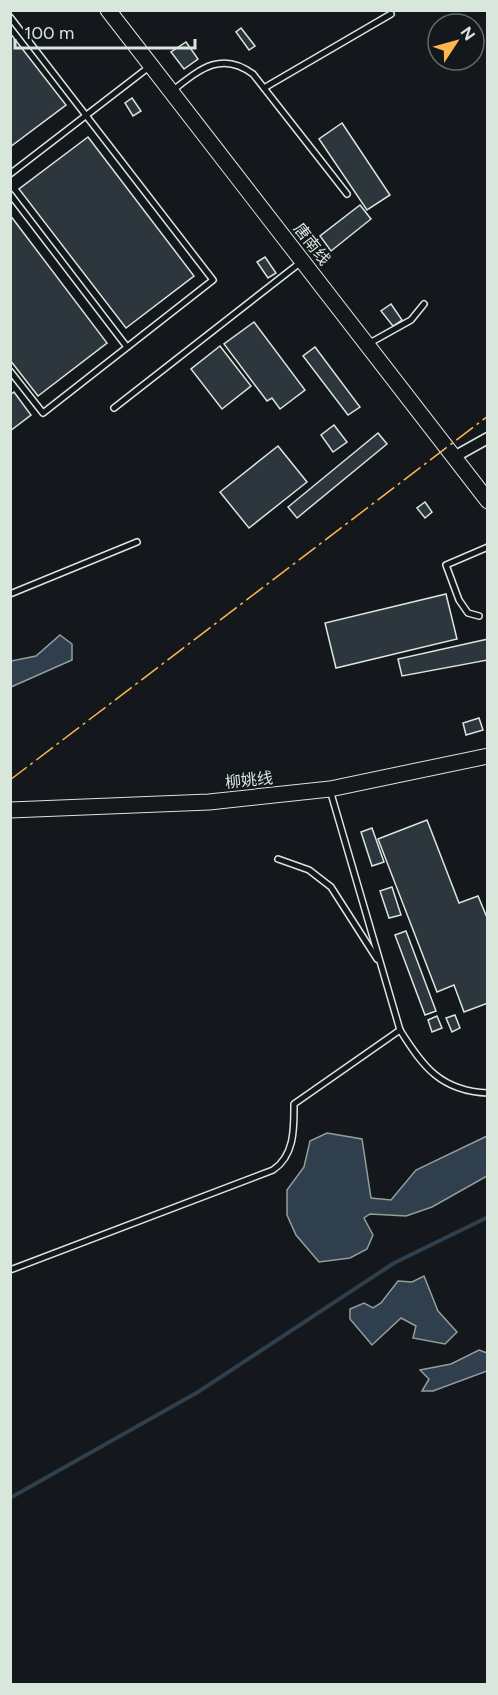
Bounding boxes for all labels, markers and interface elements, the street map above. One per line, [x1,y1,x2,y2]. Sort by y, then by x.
scale bar [15,12,195,50]
north arrow [426,12,486,72]
text: 100 m [24,22,74,44]
text: N [456,23,479,44]
street label: 唐南线 [290,219,334,269]
street label: 柳姚线 [224,768,274,792]

